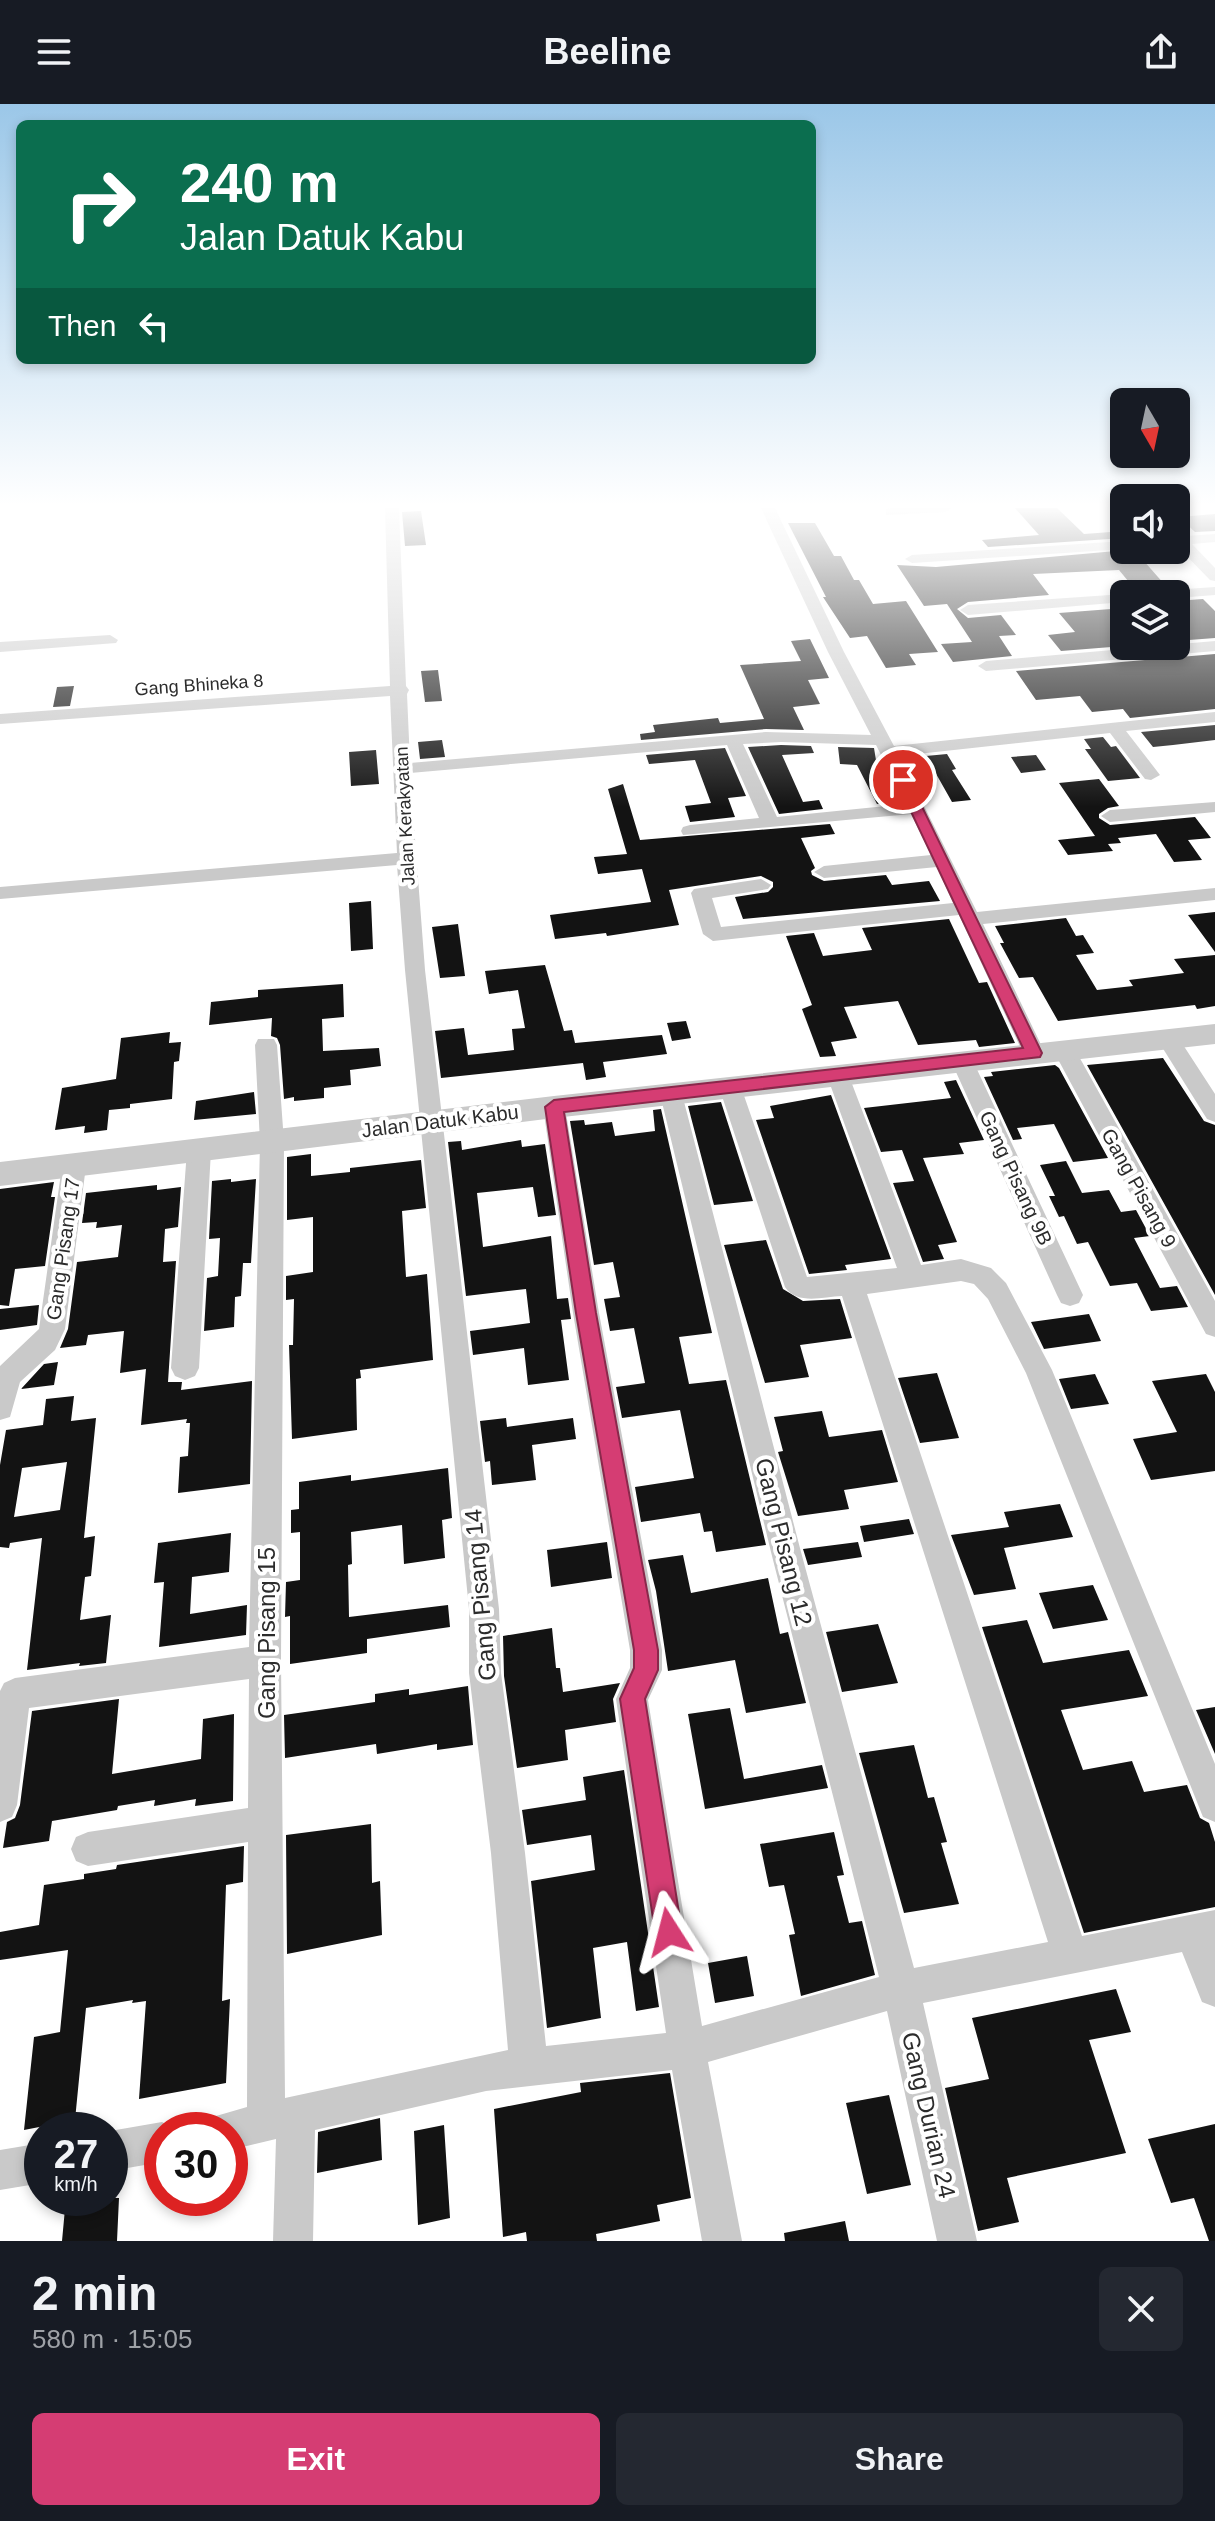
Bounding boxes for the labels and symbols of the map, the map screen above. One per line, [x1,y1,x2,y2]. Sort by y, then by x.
north arrow [1110,388,1190,468]
street label: Gang Bhineka 8 [134,671,264,699]
street label: Jalan Kerakyatan [391,746,419,886]
pin [869,746,937,814]
street label: Jalan Datuk Kabu [360,1100,520,1142]
street label: Gang Pisang 9B [975,1107,1057,1249]
street label: Gang Pisang 9 [1097,1125,1181,1251]
street label: Gang Pisang 17 [42,1176,84,1322]
street label: Gang Pisang 12 [750,1455,818,1629]
street label: Gang Pisang 14 [459,1508,501,1682]
street label: Gang Pisang 15 [253,1547,280,1719]
position arrow [627,1890,711,1974]
street label: Gang Durian 24 [897,2029,961,2201]
speed limit sign: 30 [144,2112,248,2216]

